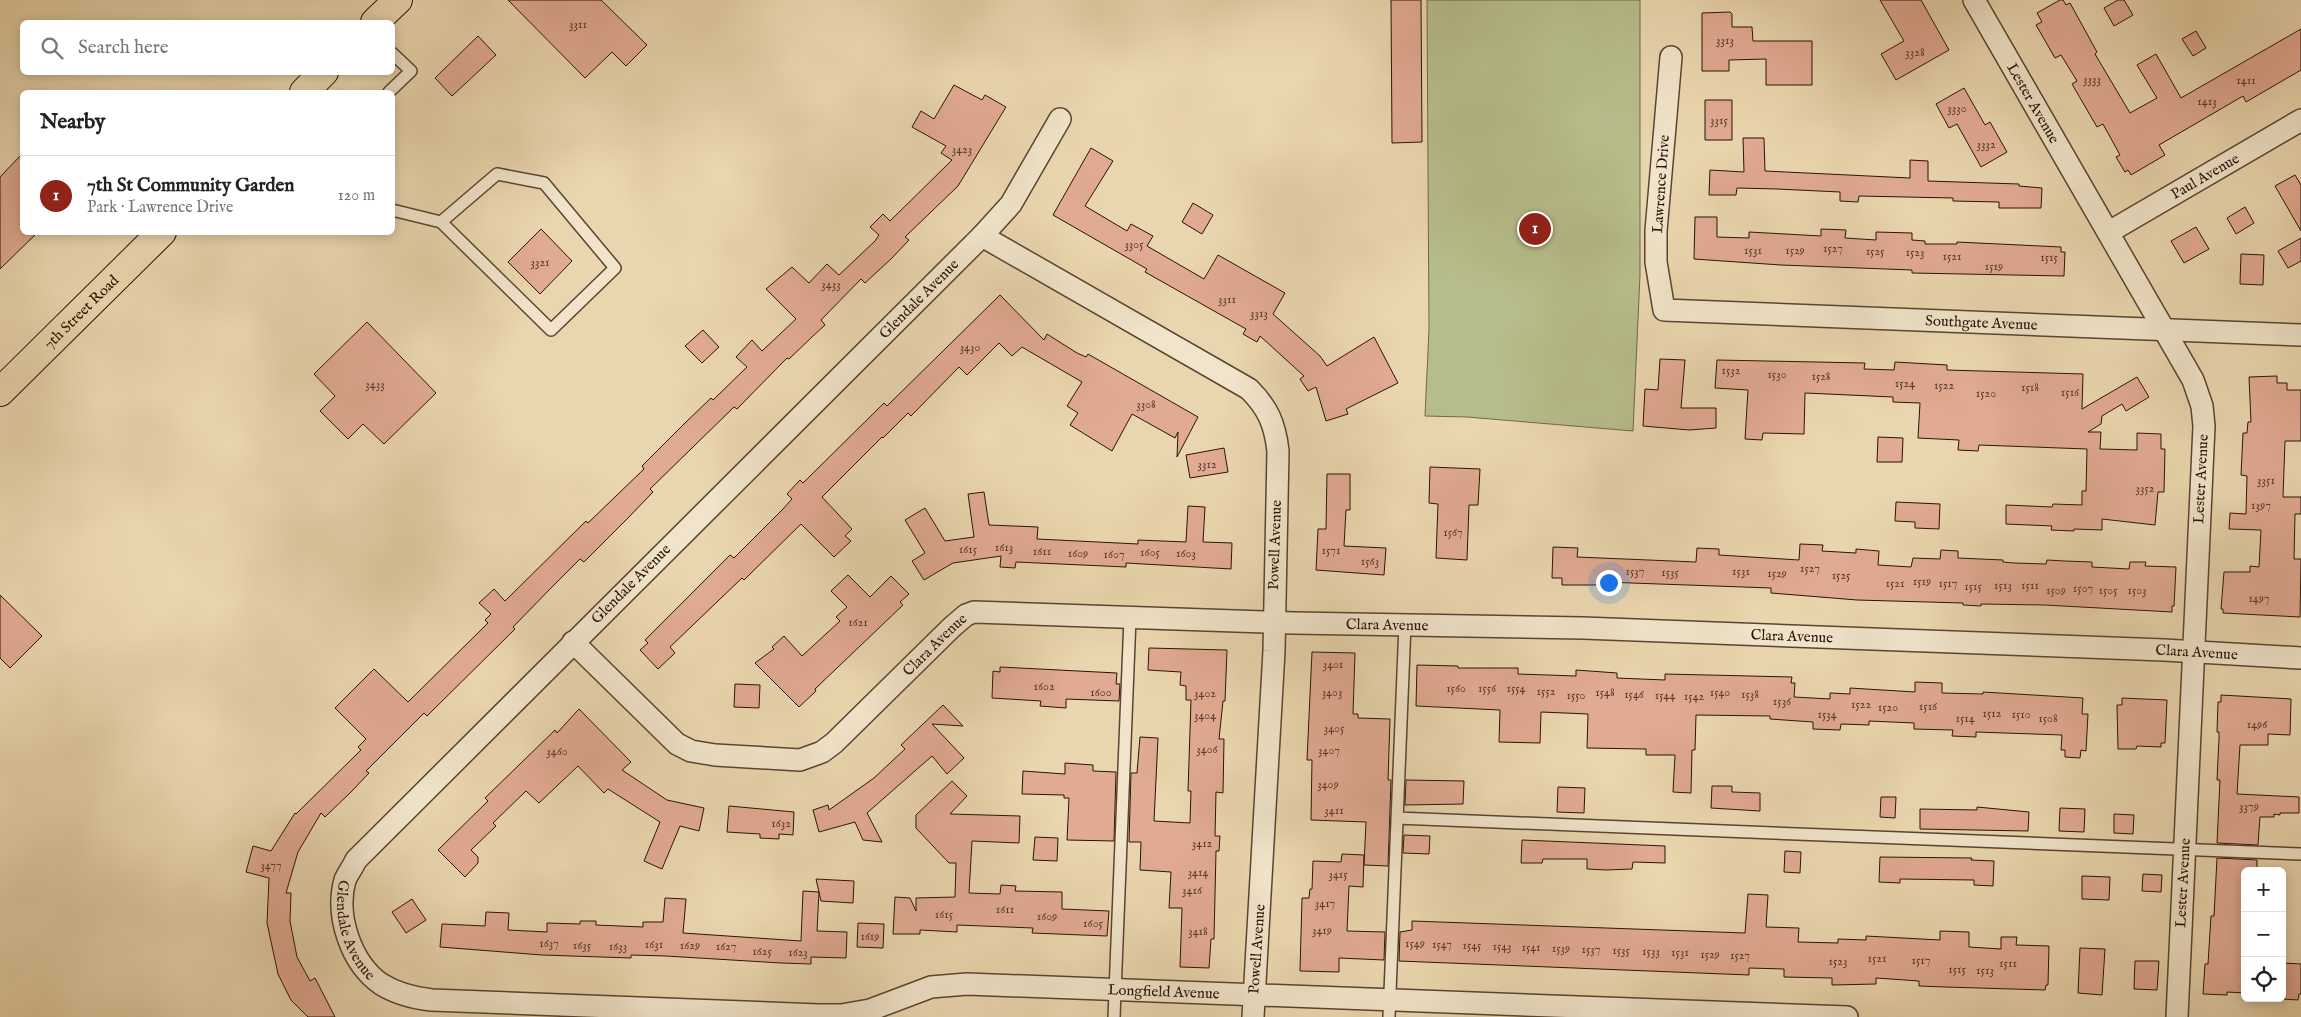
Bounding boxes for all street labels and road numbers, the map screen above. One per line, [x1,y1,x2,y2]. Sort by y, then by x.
street label: Lester Avenue [2003,59,2064,147]
street label: Lawrence Drive [1648,134,1674,234]
street label: Paul Avenue [2167,149,2243,203]
street label: Glendale Avenue [875,255,963,343]
street label: 7th Street Road [40,270,123,353]
street label: Southgate Avenue [1925,311,2038,334]
street label: Lester Avenue [2189,434,2213,524]
street label: Powell Avenue [1264,499,1286,590]
street label: Glendale Avenue [587,540,675,628]
street label: Clara Avenue [898,609,971,680]
street label: Clara Avenue [1346,614,1429,635]
street label: Clara Avenue [1750,625,1834,647]
street label: Clara Avenue [2155,640,2238,664]
street label: Lester Avenue [2171,838,2195,928]
street label: Glendale Avenue [332,878,380,984]
street label: Powell Avenue [1244,903,1270,995]
street label: Longfield Avenue [1107,980,1220,1003]

